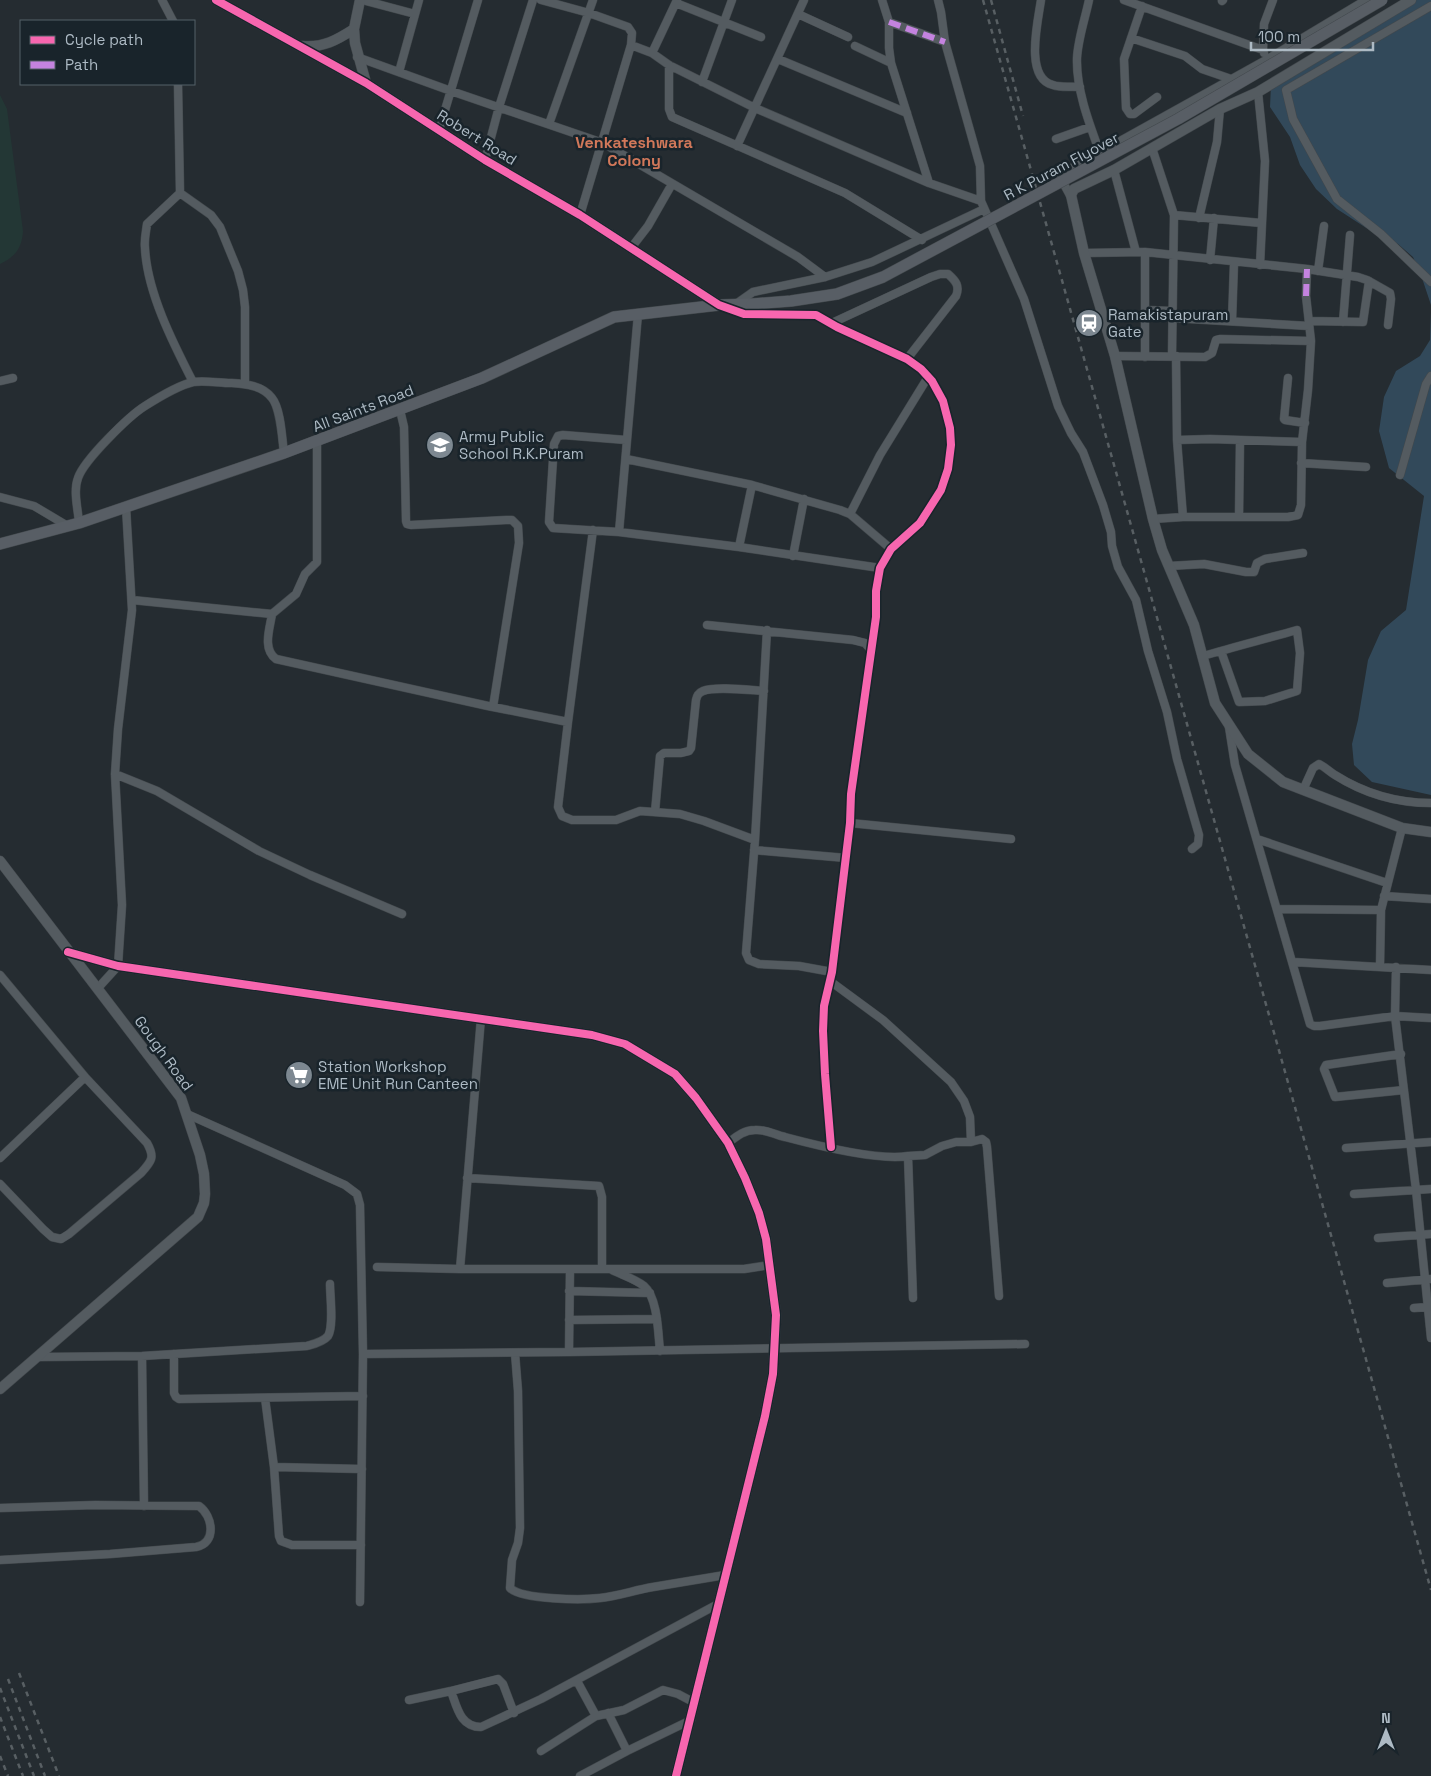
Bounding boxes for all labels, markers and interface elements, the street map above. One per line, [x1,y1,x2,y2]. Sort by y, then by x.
legend [20,20,195,85]
scale bar [1251,20,1374,52]
text: 100 m [1258,27,1300,46]
text: Cycle path [65,30,143,49]
text: Path [65,55,98,74]
street label: Robert Road [434,105,520,169]
street label: R K Puram Flyover [1000,128,1122,204]
district label: Venkateshwara Colony [575,132,693,171]
place label: Ramakistapuram Gate [1108,305,1228,341]
station icon: Ramakistapuram Gate [1074,308,1104,338]
street label: All Saints Road [310,380,416,436]
place label: Army Public School R.K.Puram [459,427,584,463]
school or university icon: Army Public School R.K.Puram [425,430,455,460]
street label: Gough Road [130,1012,198,1094]
place label: Station Workshop EME Unit Run Canteen [318,1057,478,1093]
supermarket icon: Station Workshop EME Unit Run Canteen [284,1060,314,1090]
north arrow [1361,1706,1411,1756]
text: N [1381,1709,1391,1727]

